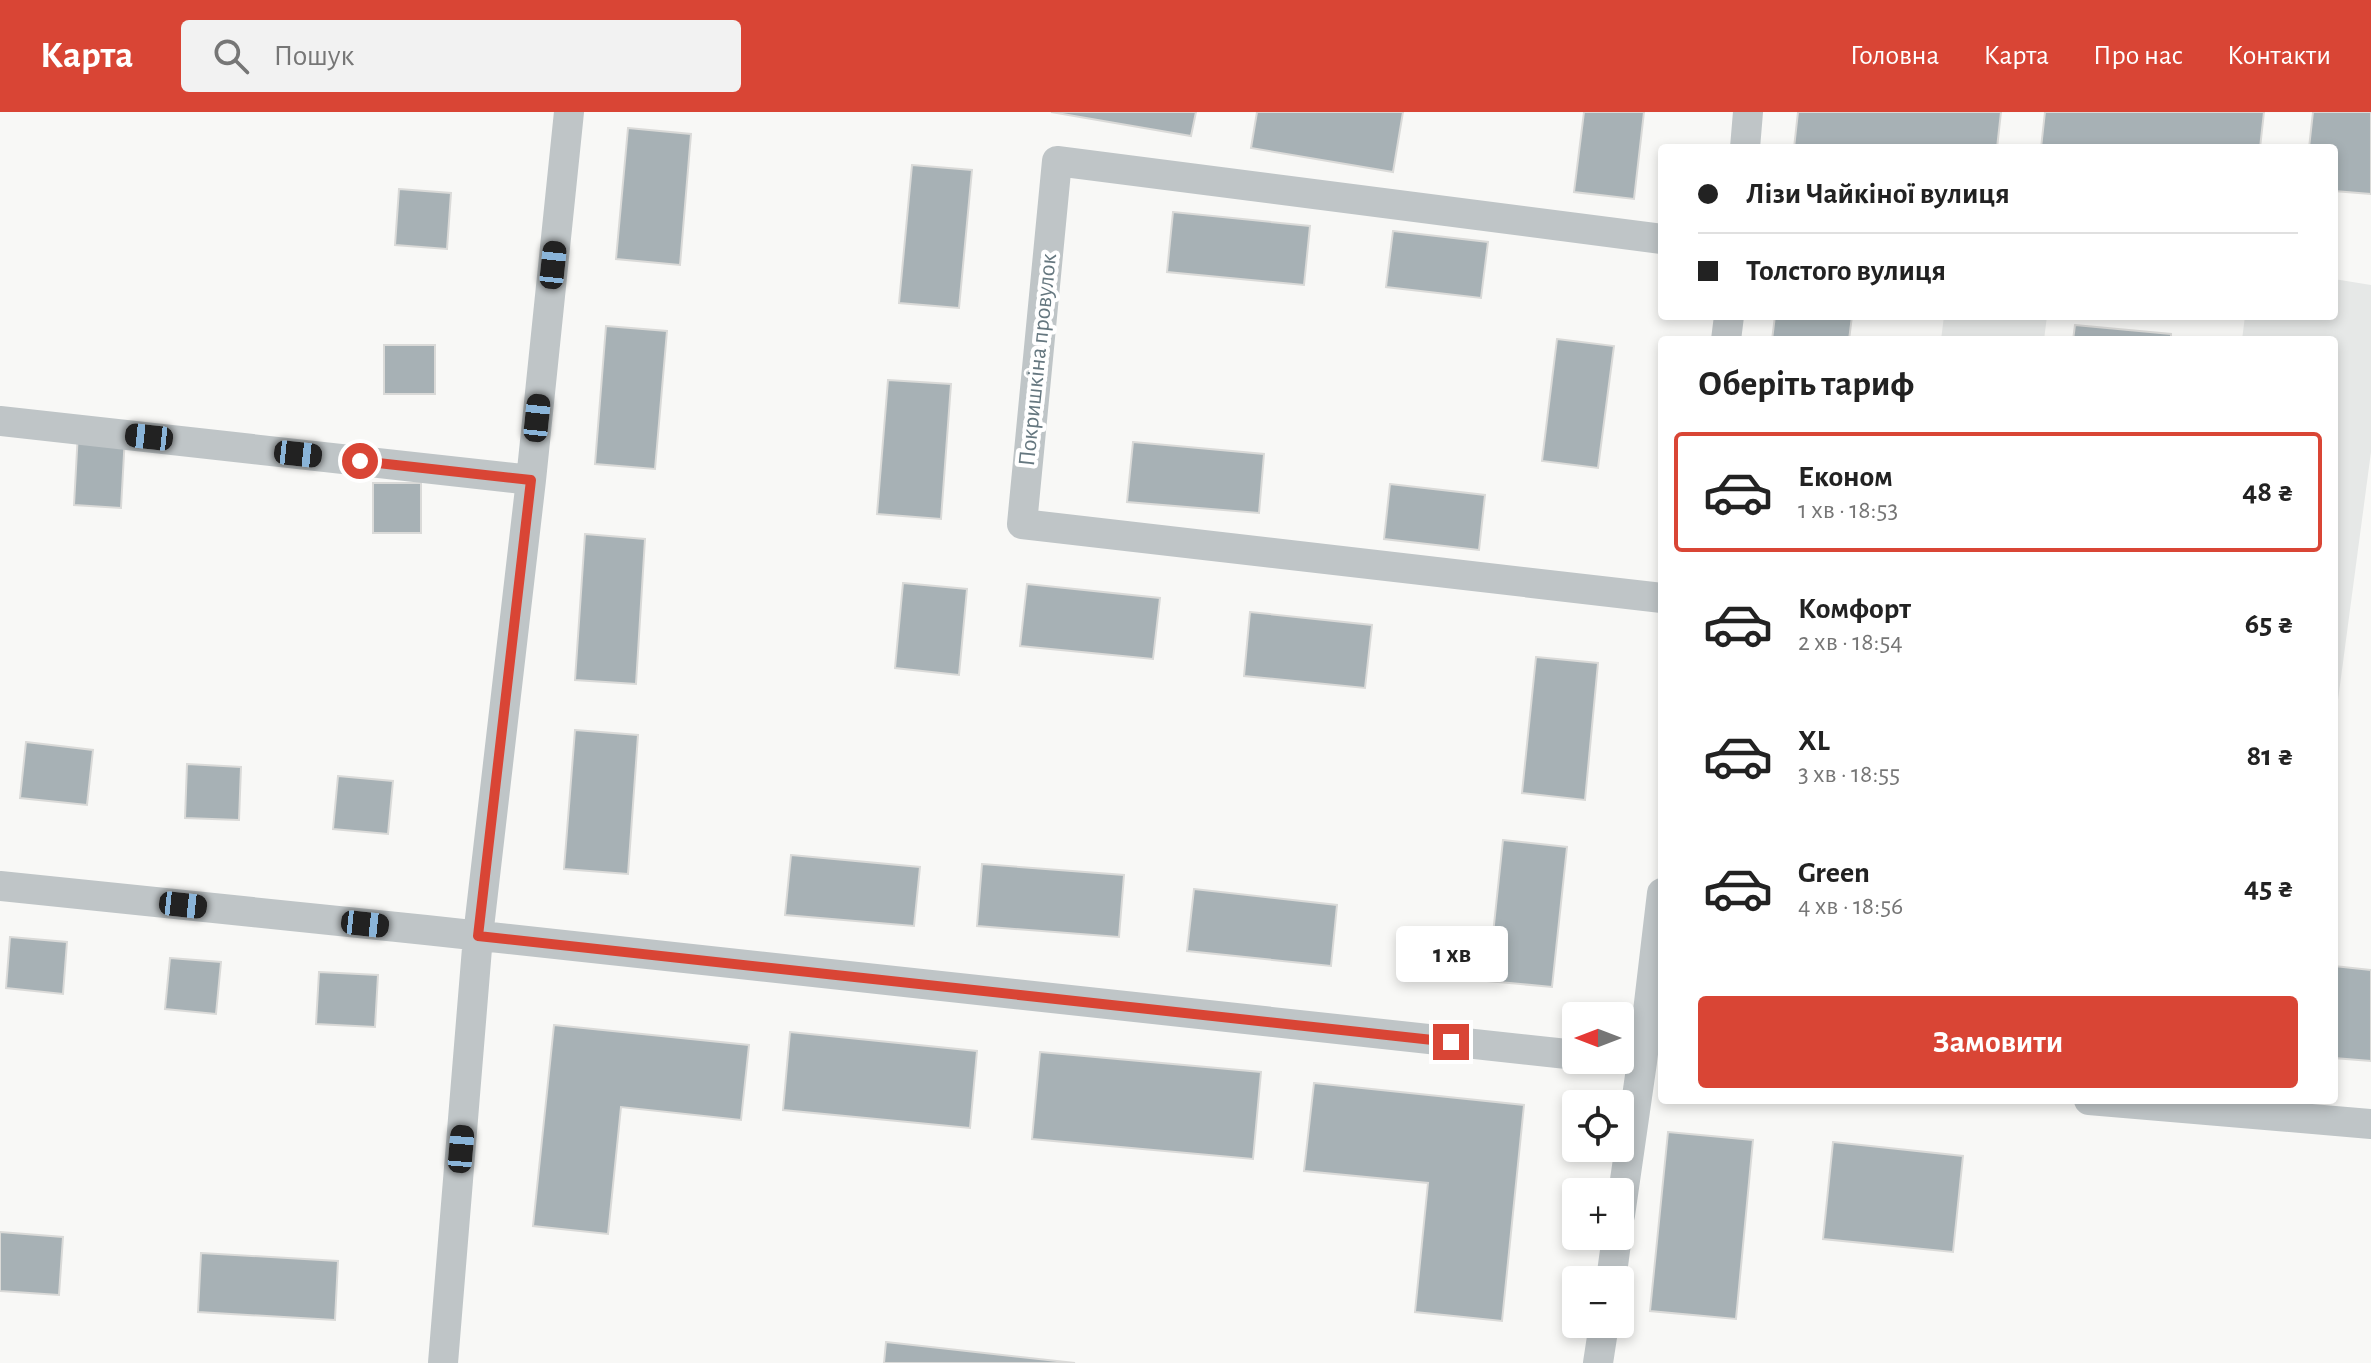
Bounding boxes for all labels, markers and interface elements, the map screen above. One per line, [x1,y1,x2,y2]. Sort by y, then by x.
search box [181,20,741,92]
icon: search [209,34,253,78]
text: Карта [40,37,133,75]
text: Пошук [273,41,354,71]
text: Головна [1850,42,1939,70]
text: Карта [1983,42,2049,70]
text: Про нас [2093,42,2183,70]
text: Контакти [2227,42,2331,70]
text: Лізи Чайкіної вулиця [1746,179,2010,209]
car [539,240,567,290]
street label: Покришкіна провулок [1015,252,1061,468]
text: Толстого вулиця [1746,256,1946,286]
text: Оберіть тариф [1698,366,1914,402]
car [523,393,551,443]
car [124,423,174,451]
car [273,440,323,468]
route start [342,443,378,479]
icon: car [1702,456,1774,528]
text: Економ [1798,462,1893,492]
text: 48 ₴ [2242,477,2294,507]
text: 1 хв · 18:53 [1798,497,1898,523]
icon: car [1702,588,1774,660]
text: Комфорт [1798,594,1911,624]
text: 65 ₴ [2245,609,2294,639]
text: 2 хв · 18:54 [1798,629,1903,655]
icon: car [1702,720,1774,792]
text: XL [1798,726,1830,756]
text: 81 ₴ [2247,741,2294,771]
text: 3 хв · 18:55 [1798,761,1900,787]
icon: car [1702,852,1774,924]
text: Green [1798,858,1870,888]
text: 45 ₴ [2244,873,2294,903]
car [158,891,208,919]
text: 4 хв · 18:56 [1798,893,1903,919]
car [340,910,390,938]
callout: 1 хв [1395,926,1507,982]
text: 1 хв [1433,941,1471,967]
button: Замовити [1698,996,2298,1088]
north arrow [1562,1002,1634,1074]
map controls [1562,1002,1634,1338]
route end [1433,1024,1469,1060]
button: locate [1562,1090,1634,1162]
car [447,1124,475,1174]
button: + [1562,1178,1634,1250]
button: − [1562,1266,1634,1338]

